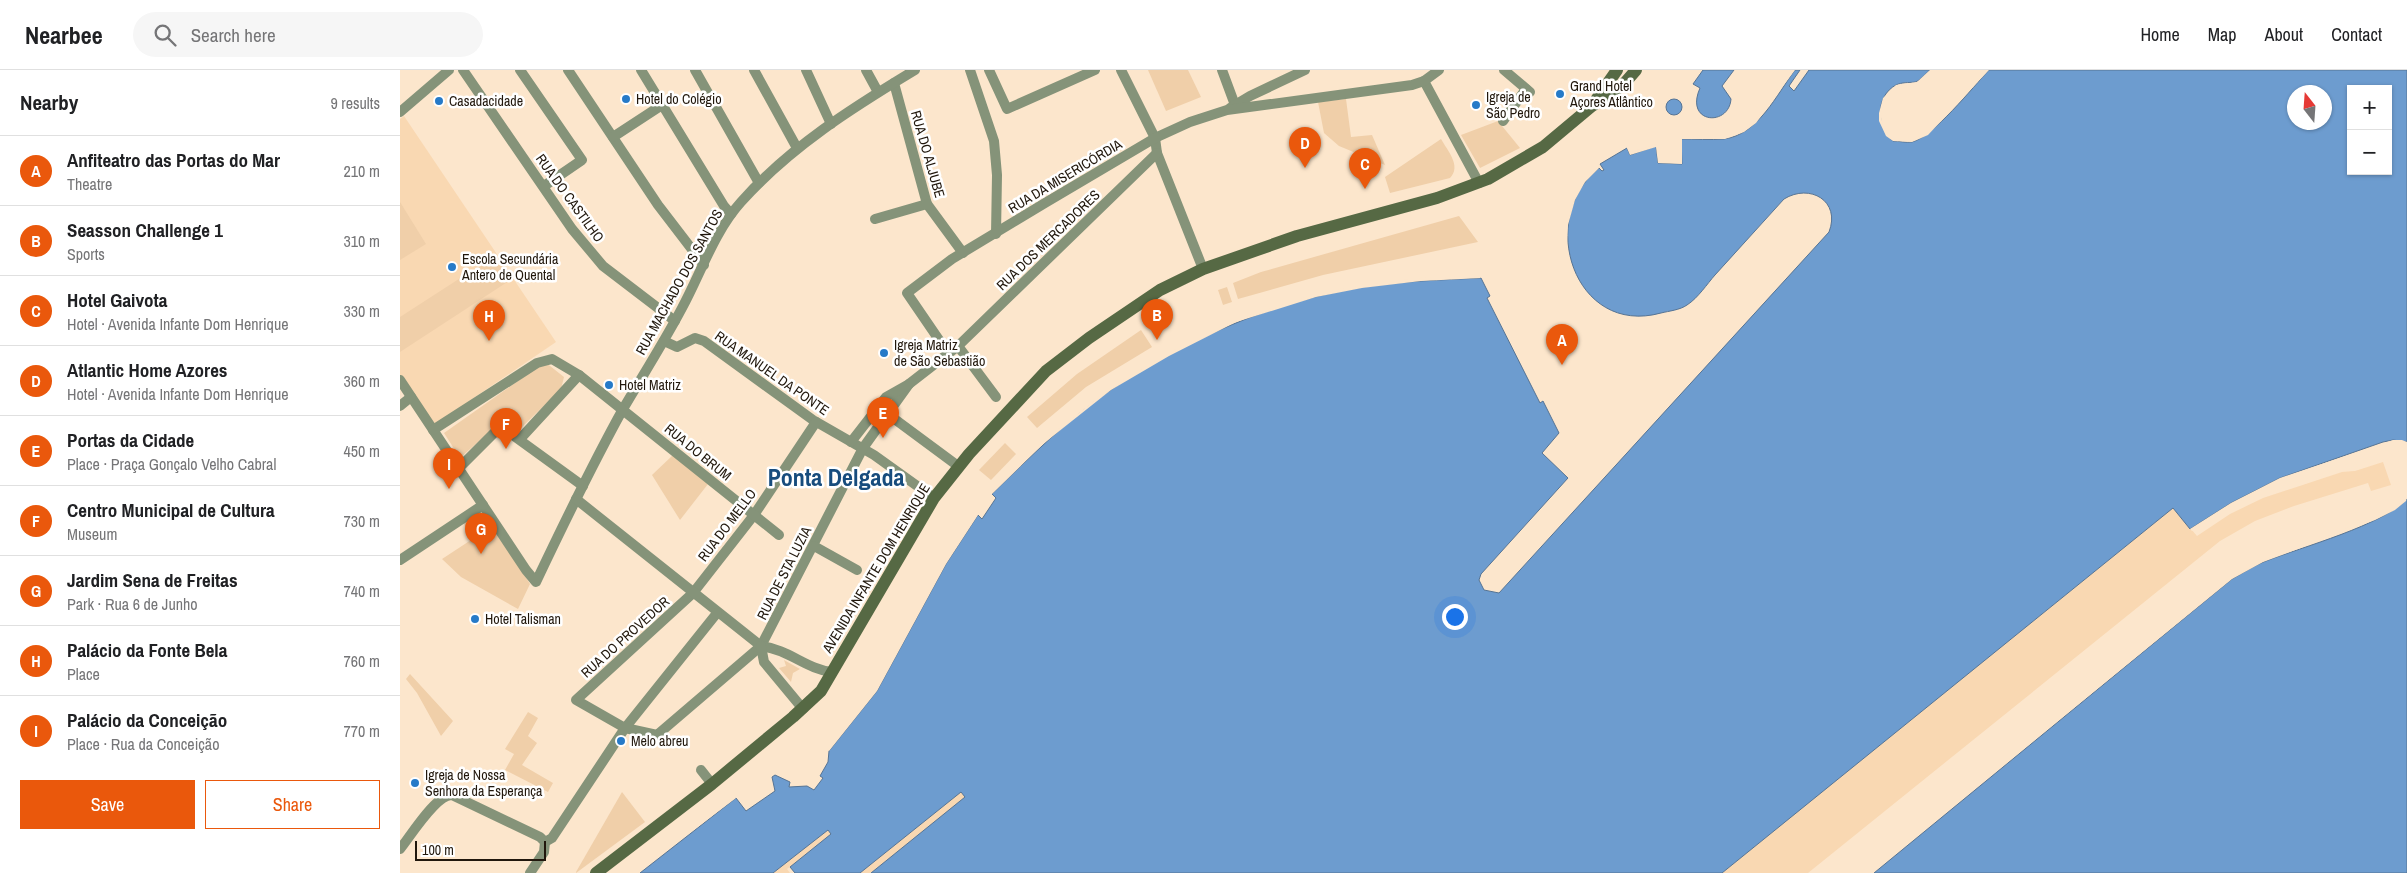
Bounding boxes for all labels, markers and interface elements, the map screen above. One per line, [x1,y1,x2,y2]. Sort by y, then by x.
search box [133,12,483,57]
text: Nearbee [25,19,103,51]
icon: search [151,21,179,49]
text: Search here [191,22,276,48]
text: Home [2140,22,2180,47]
text: Map [2208,22,2237,47]
text: About [2265,22,2303,47]
text: Contact [2331,22,2382,47]
place label: Grand Hotel Açores Atlântico [1569,77,1653,111]
north arrow [2287,85,2332,130]
map controls [2347,85,2392,175]
button: + [2347,85,2392,130]
text: Nearby [20,88,78,117]
place label: Igreja de São Pedro [1486,88,1540,122]
marker: Grand Hotel Açores Atlântico [1554,88,1566,100]
place label: Hotel do Colégio [636,90,722,108]
text: 9 results [330,92,380,114]
place label: Casadacidade [449,92,523,110]
marker: Hotel do Colégio [620,93,632,105]
marker: Casadacidade [433,95,445,107]
marker: Igreja de São Pedro [1470,99,1482,111]
street label: RUA DO ALJUBE [907,108,949,200]
pin: D [1289,127,1321,168]
button: − [2347,130,2392,175]
street label: RUA DA MISERICÓRDIA [1005,135,1125,217]
text: Anfiteatro das Portas do Mar [67,147,280,173]
pin: C [1349,148,1381,189]
street label: RUA DO CASTILHO [532,150,608,246]
text: A [31,160,41,182]
text: 210 m [344,160,380,182]
text: Theatre [67,173,112,195]
street label: RUA DOS MERCADORES [992,186,1104,294]
street label: RUA MACHADO DOS SANTOS [631,206,727,358]
text: Seasson Challenge 1 [67,217,223,243]
text: B [31,230,41,252]
text: 310 m [344,230,380,252]
text: Sports [67,243,105,265]
place label: Escola Secundária Antero de Quental [461,250,559,284]
marker: Escola Secundária Antero de Quental [446,261,458,273]
text: Hotel Gaivota [67,287,167,313]
pin: B [1141,299,1173,340]
text: C [31,300,41,322]
text: 330 m [344,300,380,322]
pin: H [473,300,505,341]
text: Hotel · Avenida Infante Dom Henrique [67,313,289,335]
pin: A [1546,324,1578,365]
street label: RUA MANUEL DA PONTE [711,327,833,419]
place label: Igreja Matriz de São Sebastião [894,336,985,370]
marker: Igreja Matriz de São Sebastião [878,347,890,359]
text: Atlantic Home Azores [67,357,227,383]
text: D [31,370,41,392]
text: 360 m [344,370,380,392]
place label: Hotel Matriz [619,376,681,394]
marker: Hotel Matriz [603,379,615,391]
text: Hotel · Avenida Infante Dom Henrique [67,383,289,405]
pin: E [867,397,899,438]
pin: F [490,408,522,449]
street label: RUA DO BRUM [661,420,735,484]
text: Portas da Cidade [67,427,194,453]
text: E [32,440,40,462]
text: 450 m [344,440,380,462]
pin: I [433,448,465,489]
text: Place · Praça Gonçalo Velho Cabral [67,453,276,475]
district label: Ponta Delgada [768,461,904,493]
street label: AVENIDA INFANTE DOM HENRIQUE [818,480,934,657]
street label: RUA DO MELLO [694,485,760,565]
text: Centro Municipal de Cultura [67,497,275,523]
text: F [32,510,40,532]
text: 730 m [344,510,380,532]
pin: G [465,513,497,554]
text: Museum [67,523,117,545]
street label: RUA DE STA LUZIA [753,523,815,623]
text: Jardim Sena de Freitas [67,567,238,593]
text: G [31,580,41,602]
text: 740 m [344,580,380,602]
text: Park · Rua 6 de Junho [67,593,198,615]
street label: RUA DO PROVEDOR [577,593,673,681]
your location [1442,604,1468,630]
place label: Hotel Talisman [485,610,561,628]
marker: Hotel Talisman [469,613,481,625]
text: Palácio da Fonte Bela [67,637,227,663]
text: H [31,650,41,672]
text: 760 m [344,650,380,672]
text: Place [67,663,100,685]
text: Palácio da Conceição [67,707,227,733]
text: I [34,720,38,742]
text: 770 m [344,720,380,742]
place label: Melo abreu [631,732,688,750]
text: Place · Rua da Conceição [67,733,219,755]
marker: Melo abreu [615,735,627,747]
place label: Igreja de Nossa Senhora da Esperança [425,766,543,800]
marker: Igreja de Nossa Senhora da Esperança [409,777,421,789]
button: Save [20,780,195,829]
button: Share [205,780,380,829]
scale bar [415,838,546,861]
text: 100 m [422,841,454,859]

